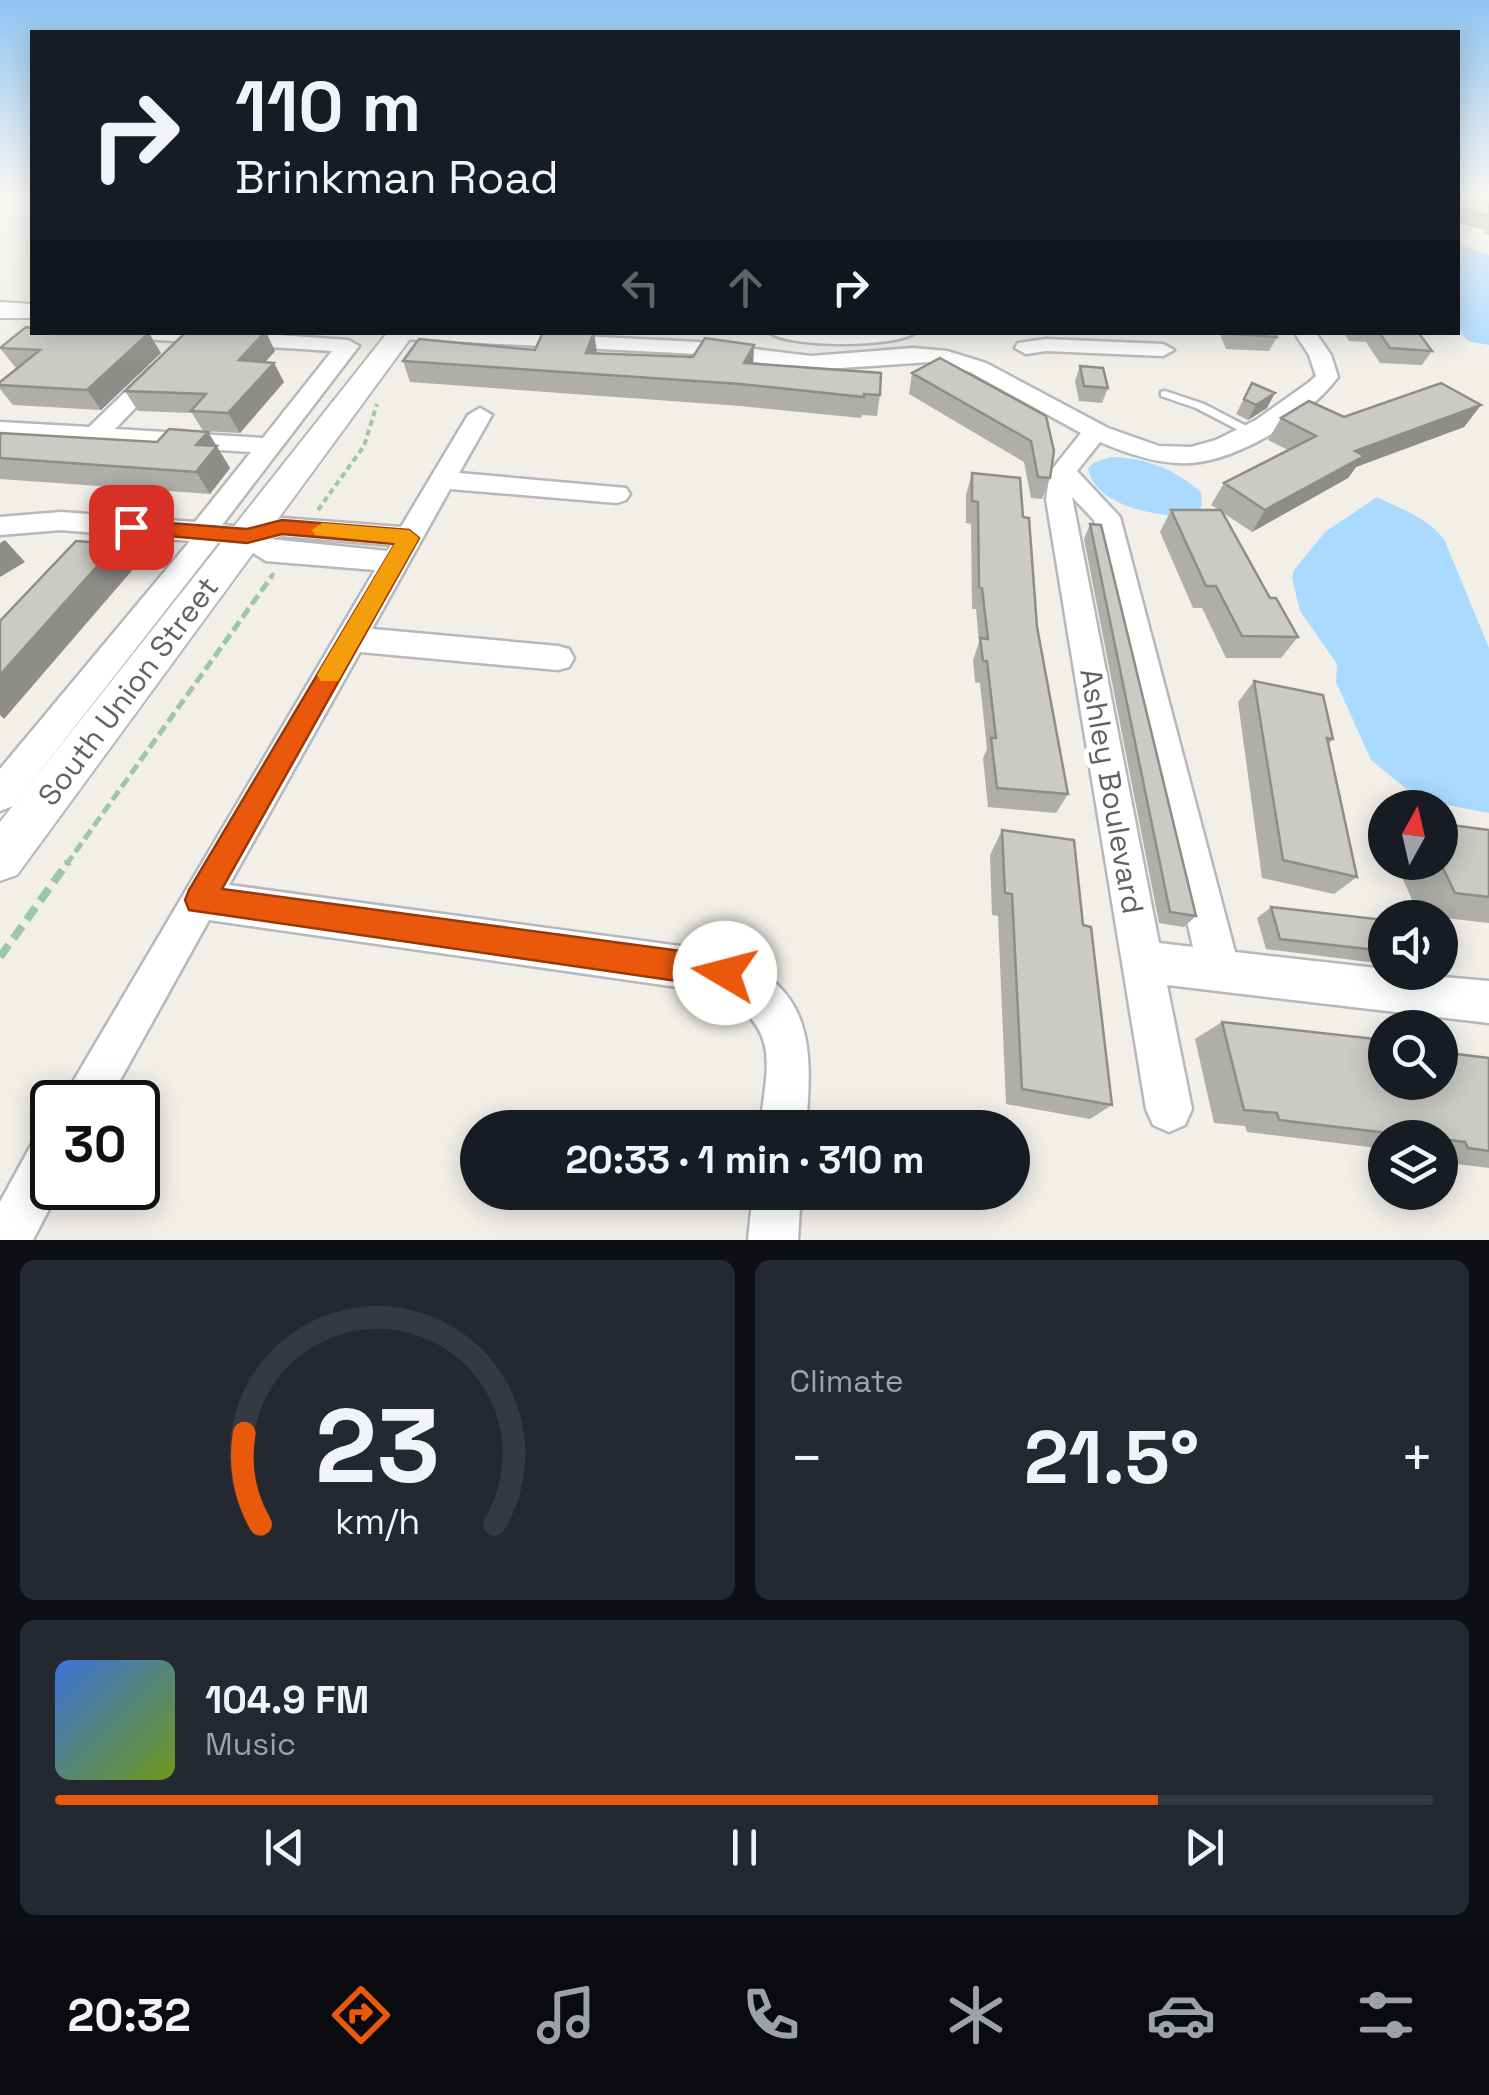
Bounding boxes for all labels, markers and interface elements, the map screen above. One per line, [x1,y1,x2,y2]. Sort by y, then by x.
text: 110 m [235,62,421,151]
icon: right [70,70,200,200]
text: Brinkman Road [235,149,559,206]
icon: left [613,260,668,315]
icon: ahead [718,260,773,315]
icon: right [823,260,878,315]
pin [89,485,174,570]
icon: arrive [104,500,159,555]
street label: South Union Street [29,569,227,813]
street label: Ashley Boulevard [1071,665,1153,917]
north arrow [1368,790,1458,880]
map controls [1368,790,1458,1210]
button: sound [1368,900,1458,990]
position arrow [673,921,777,1025]
button: search [1368,1010,1458,1100]
speed limit sign: 30 [30,1080,160,1210]
button: layers [1368,1120,1458,1210]
text: 20:33 · 1 min · 310 m [565,1136,925,1184]
text: Climate [790,1361,904,1401]
text: 23 [315,1380,440,1512]
text: 21.5° [1024,1409,1199,1505]
text: − [790,1423,824,1493]
text: + [1400,1423,1434,1493]
text: km/h [335,1499,420,1544]
text: 104.9 FM [205,1676,369,1724]
text: Music [205,1724,296,1764]
icon: previous [257,1820,312,1875]
icon: pause [717,1820,772,1875]
icon: next [1177,1820,1232,1875]
icon: directions [326,1980,396,2050]
icon: music [531,1980,601,2050]
icon: phone [736,1980,806,2050]
icon: climate [941,1980,1011,2050]
icon: car [1146,1980,1216,2050]
icon: filters [1351,1980,1421,2050]
text: 20:32 [68,1987,191,2044]

